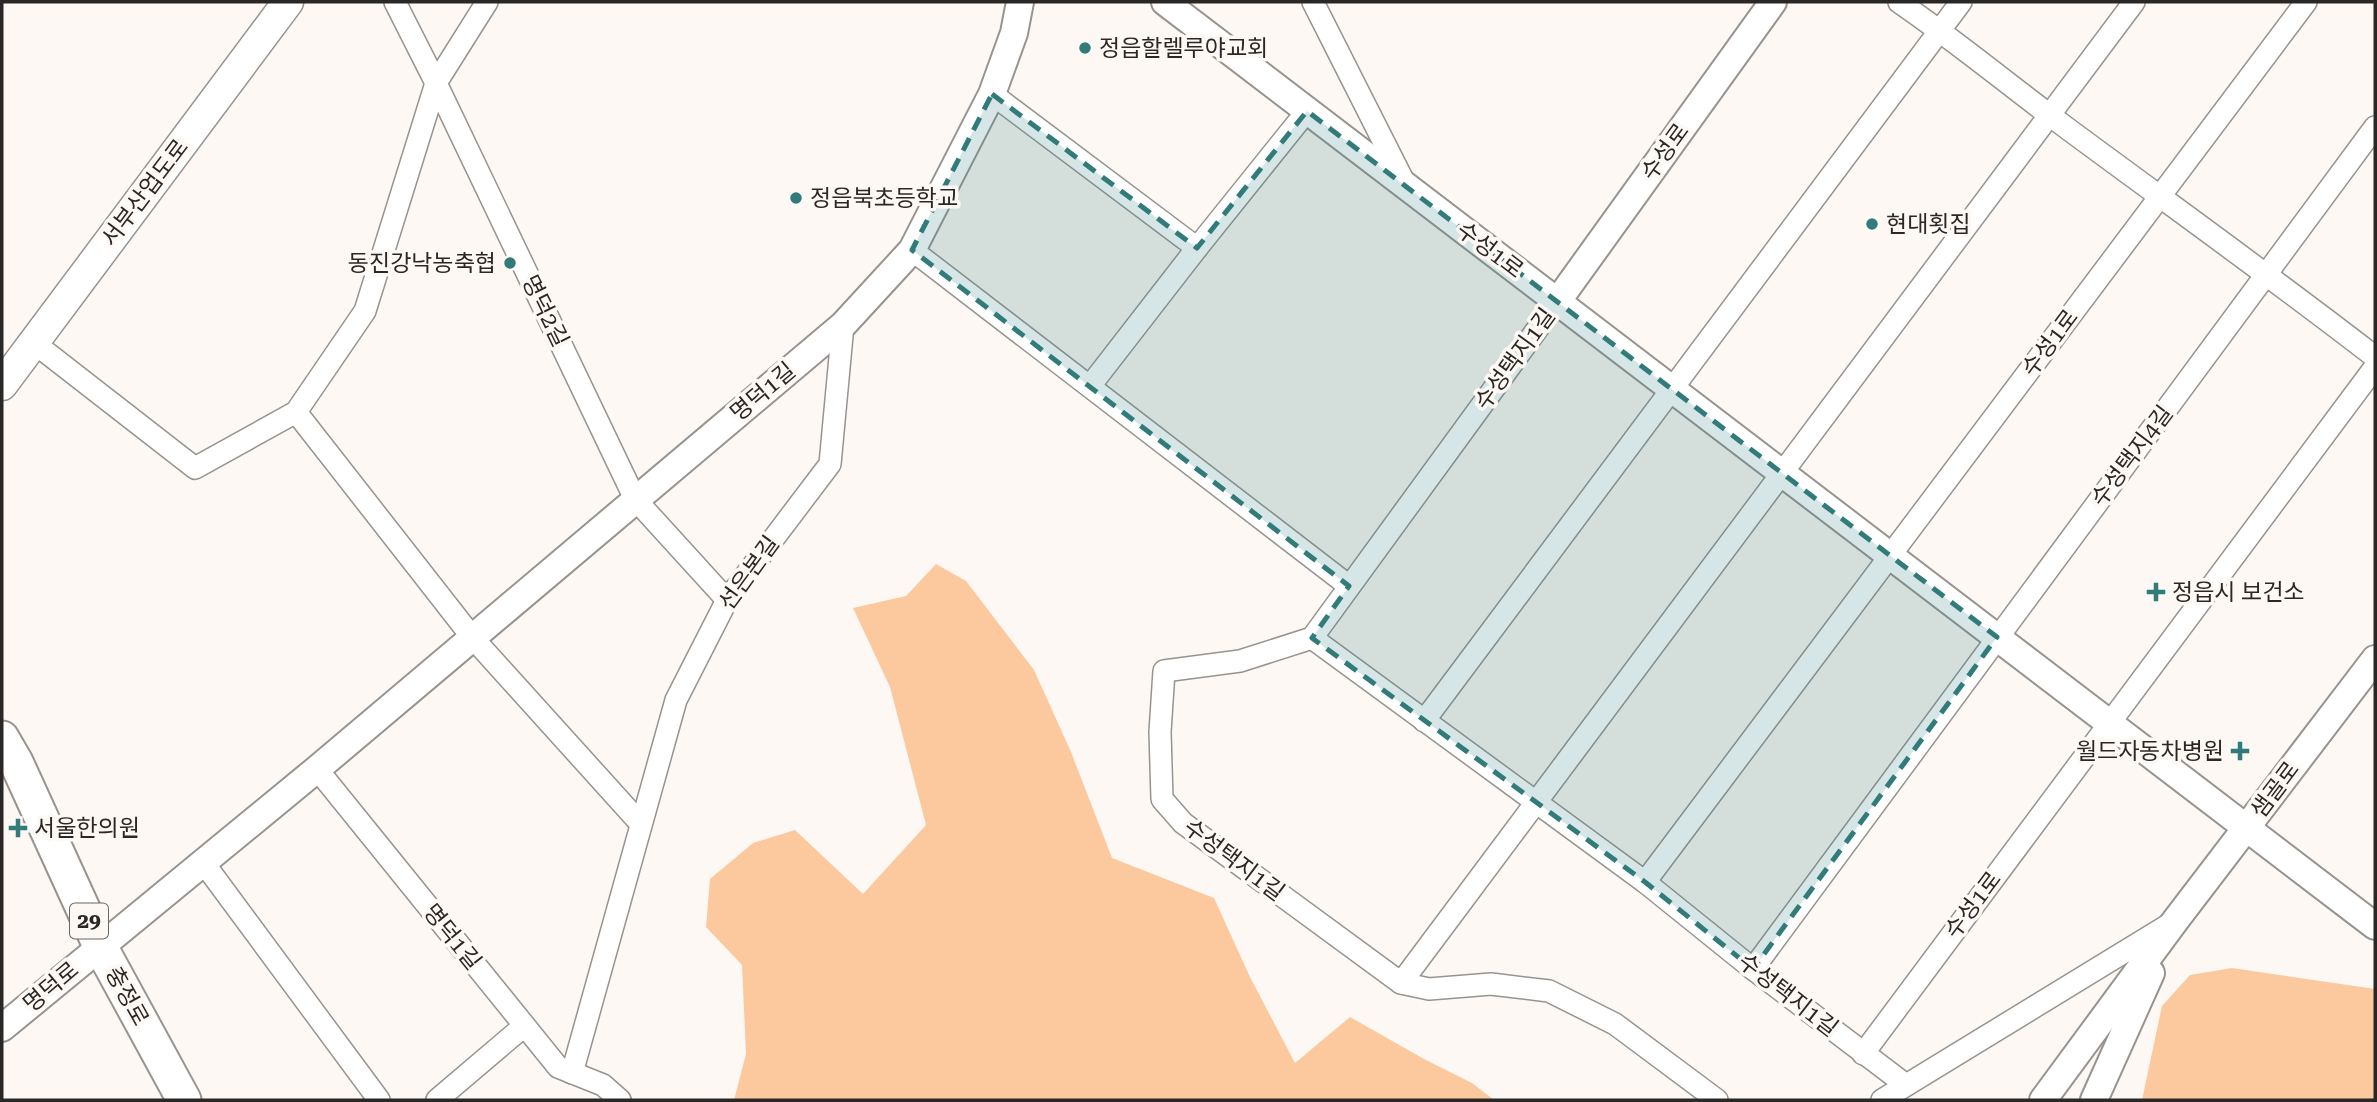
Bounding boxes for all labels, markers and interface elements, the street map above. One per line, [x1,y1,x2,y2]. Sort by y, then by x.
place label: 정읍할렐루야교회 [1099,35,1268,62]
marker: 정읍할렐루야교회 [1077,40,1093,56]
street label: 수성로 [1635,118,1695,186]
street label: 서부산업도로 [96,134,194,252]
place label: 정읍북초등학교 [810,185,958,212]
marker: 정읍북초등학교 [788,190,804,206]
place label: 현대횟집 [1886,211,1971,238]
street label: 수성1로 [1451,216,1529,284]
marker: 현대횟집 [1864,216,1880,232]
place label: 동진강낙농축협 [348,250,496,277]
marker: 동진강낙농축협 [502,255,518,271]
street label: 명덕2길 [516,271,574,351]
street label: 수성택지1길 [1469,303,1561,415]
street label: 수성1로 [2016,304,2084,382]
street label: 명덕1길 [725,357,801,427]
street label: 수성택지4길 [2086,400,2178,512]
street label: 선은본길 [713,531,785,615]
place label: 정읍시 보건소 [2172,579,2305,606]
marker: 정읍시 보건소 [2146,582,2166,602]
place label: 월드자동차병원 [2076,738,2224,765]
marker: 월드자동차병원 [2230,741,2250,761]
street label: 샘골로 [2245,757,2305,823]
street label: 수성택지1길 [1178,814,1290,906]
place label: 서울한의원 [34,815,140,842]
marker: 서울한의원 [8,818,28,838]
street label: 수성1로 [1939,866,2007,944]
street label: 명덕1길 [417,899,487,975]
road number: 29 [70,904,108,939]
street label: 수성택지1길 [1733,948,1843,1042]
street label: 명덕로 [18,956,84,1018]
street label: 충정로 [100,962,154,1030]

